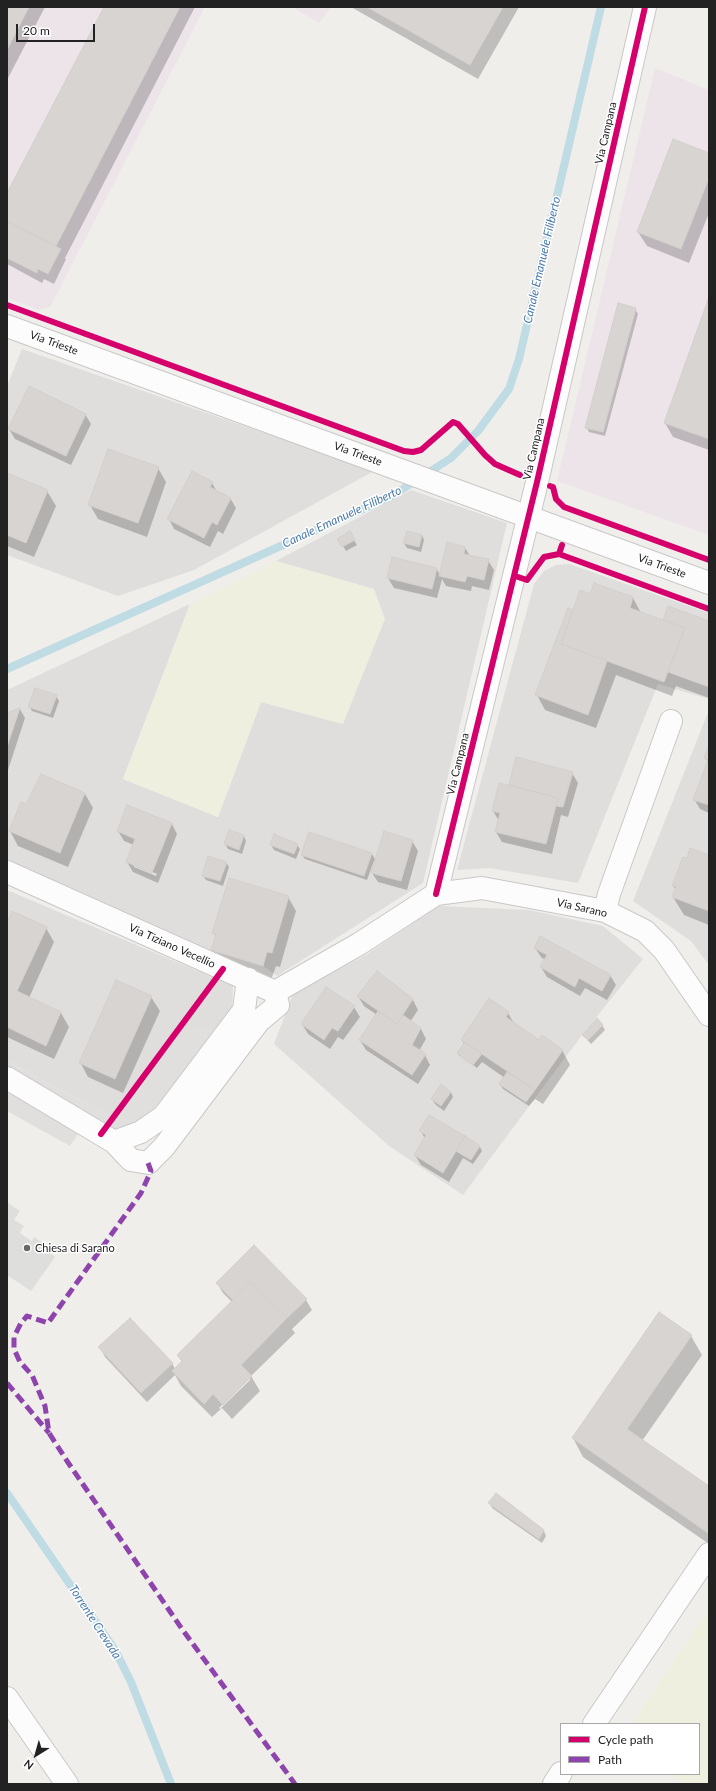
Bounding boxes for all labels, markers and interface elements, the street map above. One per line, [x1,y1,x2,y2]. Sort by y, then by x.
scale bar [18,16,97,42]
text: 20 m [23,23,50,38]
street label: Via Campana [592,101,620,165]
water label: Canale Emanuele Filiberto [520,195,564,325]
street label: Via Trieste [28,328,80,358]
street label: Via Campana [520,417,548,481]
street label: Via Trieste [332,439,384,469]
water label: Canale Emanuele Filiberto [280,483,404,551]
street label: Via Trieste [636,551,688,581]
street label: Via Campana [444,732,472,796]
street label: Via Sarano [555,896,609,920]
street label: Via Tiziano Vecellio [127,921,217,971]
place label: Chiesa di Sarano [35,1241,115,1255]
marker: Chiesa di Sarano [22,1243,32,1253]
water label: Torrente Crevada [66,1582,124,1662]
legend [560,1723,700,1775]
text: Cycle path [598,1732,653,1747]
north arrow [16,1735,56,1775]
text: Path [598,1752,622,1767]
text: N [21,1757,36,1773]

